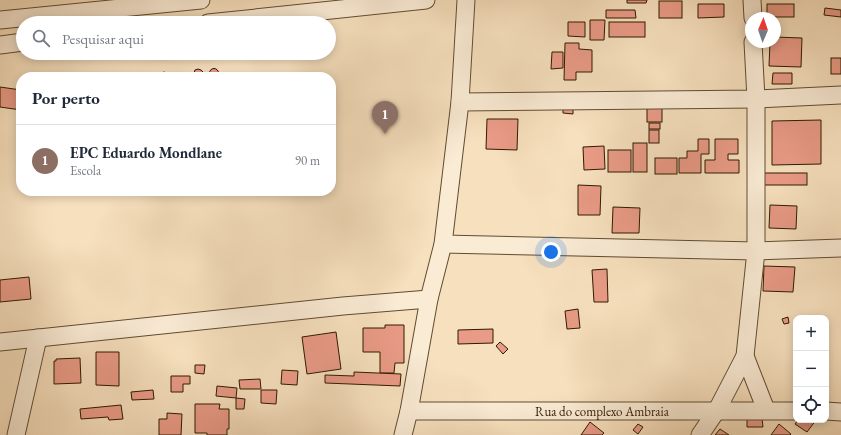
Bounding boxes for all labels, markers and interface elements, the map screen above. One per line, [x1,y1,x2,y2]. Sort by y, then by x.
north arrow [745,12,781,48]
search box [16,16,336,60]
icon: search [30,27,52,49]
text: Pesquisar aqui [62,29,144,48]
text: Por perto [32,87,100,109]
pin: 1 [372,101,398,134]
text: EPC Eduardo Mondlane [70,143,222,162]
text: 1 [42,152,48,169]
text: 90 m [295,152,320,169]
text: Escola [70,162,101,179]
your location [541,242,561,262]
map controls [793,315,829,423]
button: + [793,315,829,351]
button: − [793,351,829,387]
button: locate [793,387,829,423]
street label: Rua do complexo Ambraia [535,403,670,420]

